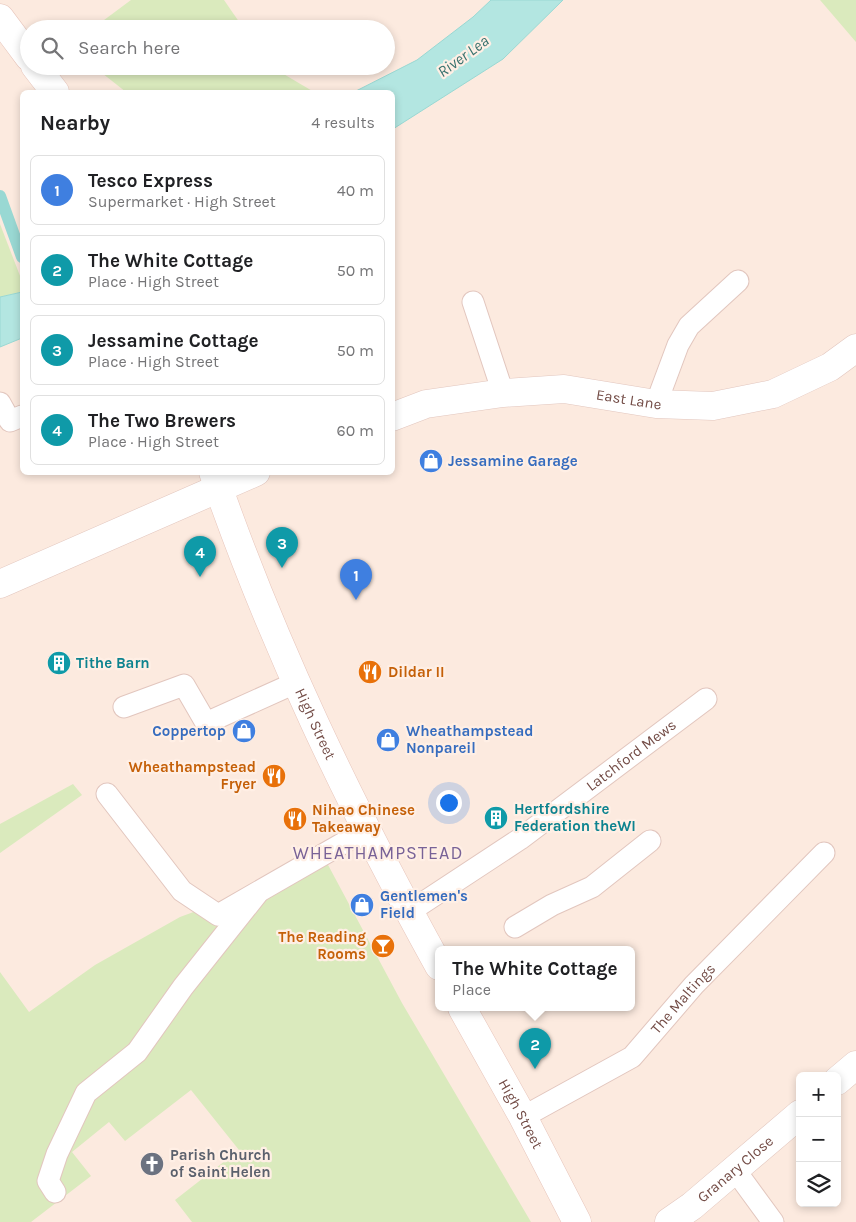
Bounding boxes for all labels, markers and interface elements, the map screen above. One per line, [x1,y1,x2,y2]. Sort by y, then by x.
search box [20,20,395,75]
water label: River Lea [434,31,492,81]
icon: search [38,34,66,62]
text: Search here [78,37,180,59]
text: Nearby [40,111,110,135]
text: 4 results [311,113,375,132]
text: Tesco Express [88,170,213,192]
text: 1 [54,181,60,200]
text: 40 m [337,181,374,200]
text: Supermarket · High Street [88,192,276,211]
text: The White Cottage [88,250,253,272]
text: 2 [52,261,62,280]
text: 50 m [337,261,374,280]
text: Place · High Street [88,272,219,291]
text: Jessamine Cottage [88,330,259,352]
text: 3 [52,341,62,360]
text: 50 m [337,341,374,360]
text: Place · High Street [88,352,219,371]
street label: East Lane [595,385,662,413]
text: The Two Brewers [88,410,236,432]
text: 4 [52,421,62,440]
text: 60 m [337,421,374,440]
text: Place · High Street [88,432,219,451]
shop icon: Jessamine Garage [418,448,444,474]
place label: Jessamine Garage [448,452,578,470]
pin: 3 [266,527,298,568]
pin: 4 [184,536,216,577]
pin: 1 [340,559,372,600]
building icon: Tithe Barn [46,650,72,676]
place label: Tithe Barn [76,654,150,672]
restaurant icon: Dildar II [357,659,383,685]
place label: Dildar II [388,663,445,681]
street label: High Street [291,685,340,763]
street label: Latchford Mews [583,716,680,795]
shop icon: Coppertop [231,718,257,744]
place label: Coppertop [152,722,226,740]
place label: Wheathampstead Nonpareil [406,722,533,757]
shop icon: Wheathampstead Nonpareil [375,727,401,753]
place label: Wheathampstead Fryer [129,758,256,793]
restaurant icon: Wheathampstead Fryer [261,763,287,789]
your location [436,790,462,816]
place label: Hertfordshire Federation theWI [514,800,636,835]
place label: Nihao Chinese Takeaway [312,801,415,836]
building icon: Hertfordshire Federation theWI [483,805,509,831]
restaurant icon: Nihao Chinese Takeaway [282,806,308,832]
district label: WHEATHAMPSTEAD [293,842,463,864]
place label: Gentlemen's Field [380,887,468,922]
shop icon: Gentlemen's Field [349,892,375,918]
place label: The Reading Rooms [278,928,366,963]
bar icon: The Reading Rooms [370,933,396,959]
popup [435,946,635,1011]
text: The White Cottage [452,958,618,980]
street label: The Maltings [647,960,719,1038]
text: Place [452,980,491,999]
pin: 2 [519,1028,551,1069]
map controls [796,1072,841,1207]
button: + [796,1072,841,1117]
street label: High Street [494,1076,547,1152]
button: − [796,1117,841,1162]
street label: Granary Close [694,1132,777,1206]
place label: Parish Church of Saint Helen [170,1146,271,1181]
church icon: Parish Church of Saint Helen [139,1151,165,1177]
button: layers [796,1162,841,1207]

